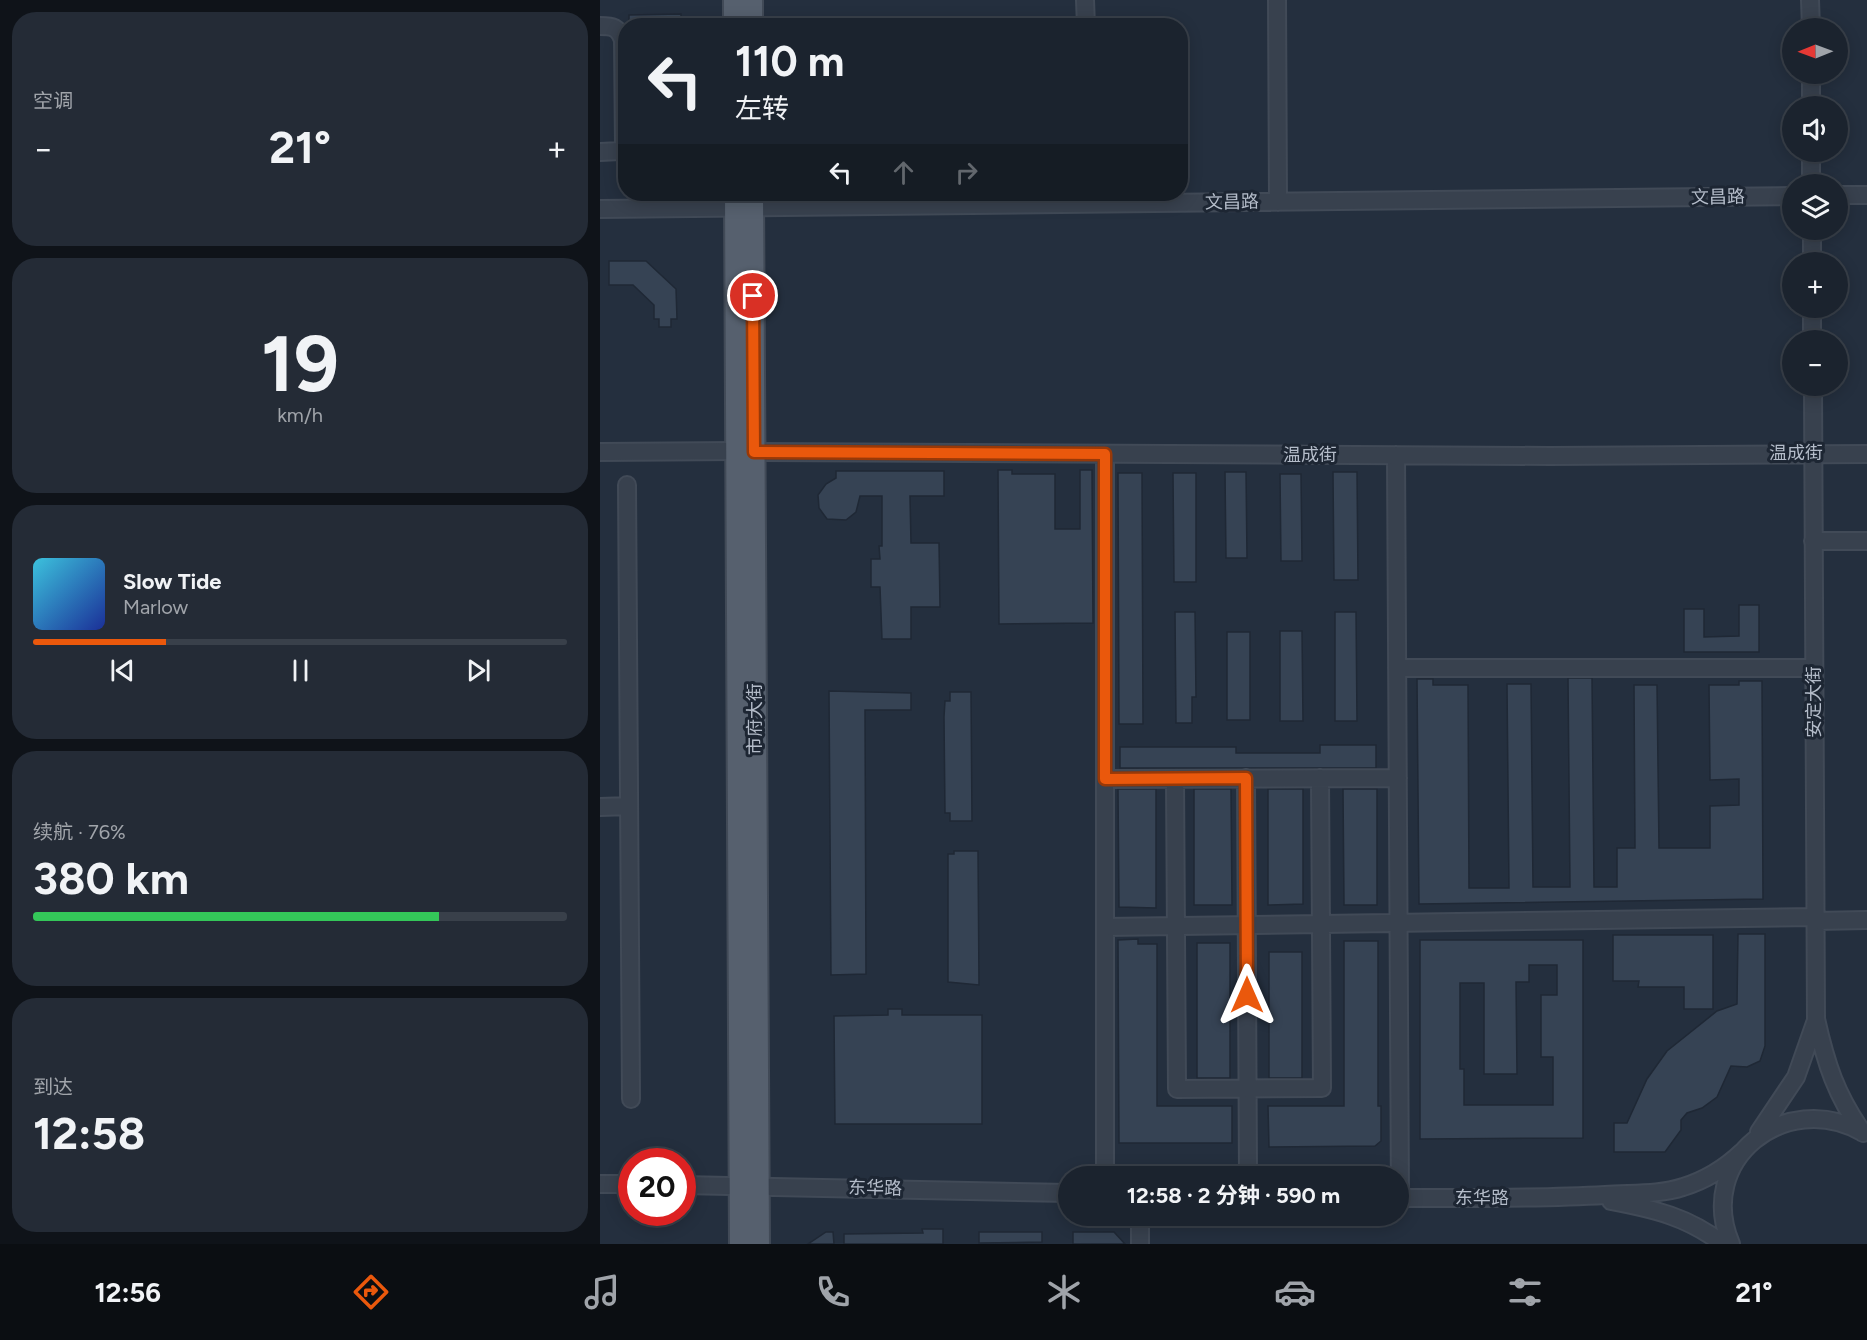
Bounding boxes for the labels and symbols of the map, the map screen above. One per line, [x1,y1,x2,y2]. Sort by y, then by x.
north arrow [1782,18,1848,84]
street label: 文昌路 [1691,186,1745,208]
street label: 文昌路 [1205,191,1259,213]
pin [727,270,778,321]
street label: 温成街 [1769,442,1823,464]
street label: 温成街 [1283,444,1337,466]
street label: 安定大街 [1803,666,1825,738]
street label: 市府大街 [744,683,766,755]
position arrow [1215,963,1279,1027]
speed limit sign: 20 [618,1148,696,1226]
street label: 东华路 [848,1177,902,1199]
street label: 东华路 [1455,1187,1509,1209]

